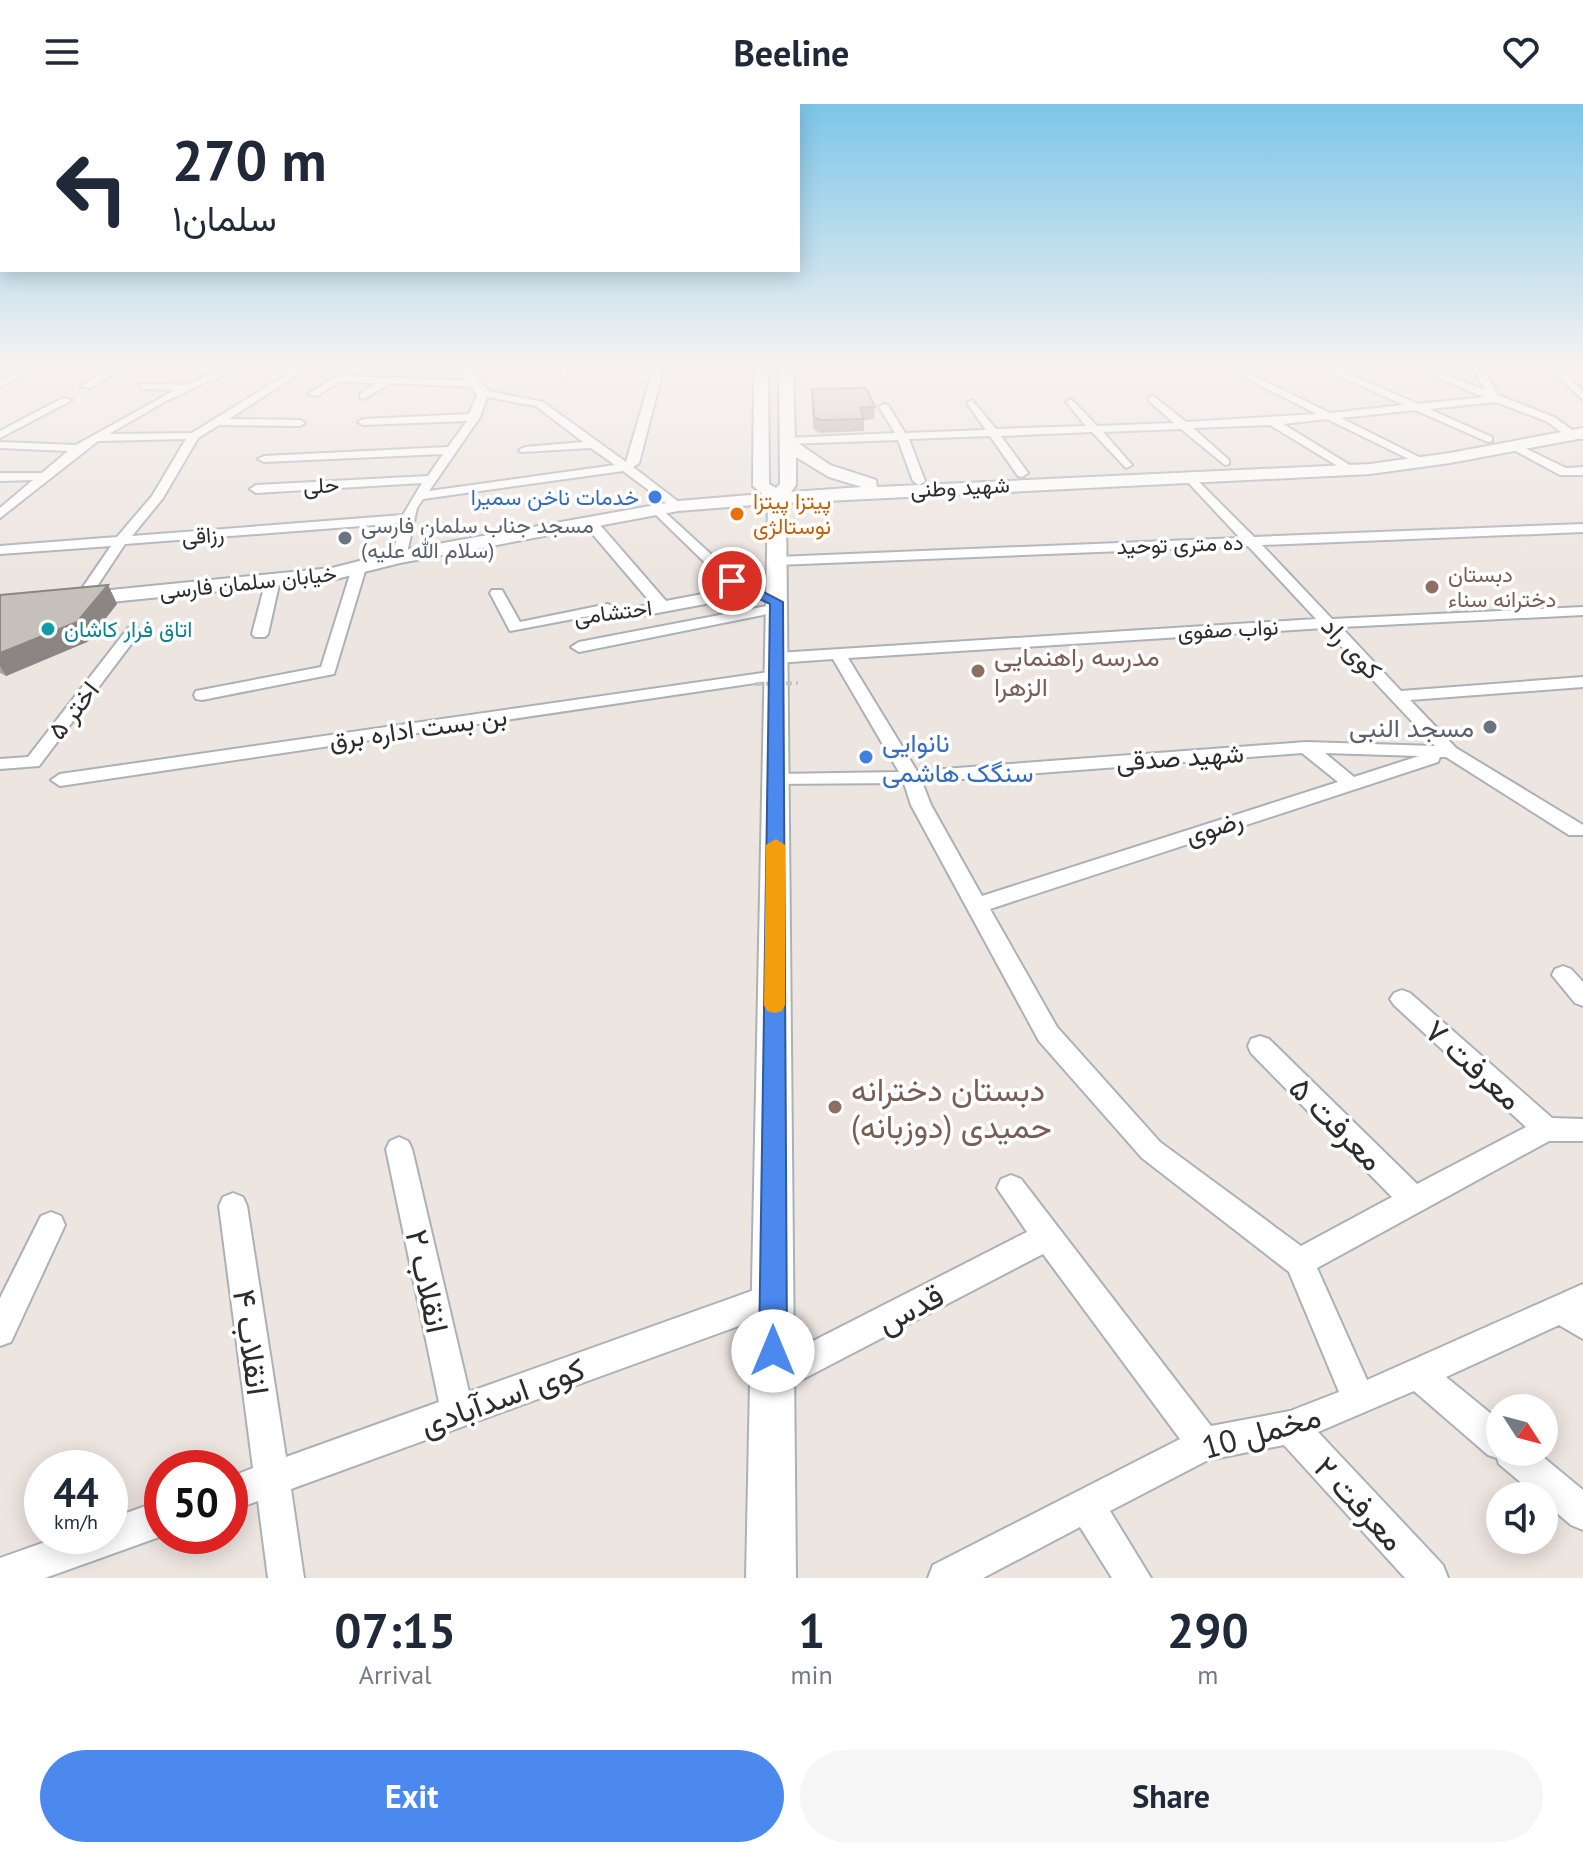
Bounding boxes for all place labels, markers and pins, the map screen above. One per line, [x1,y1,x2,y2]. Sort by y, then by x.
place label: خدمات ناخن سمیرا [471,483,639,511]
place label: پیتزا پیتزا نوستالژی [753,487,831,540]
marker: خدمات ناخن سمیرا [646,488,664,506]
marker: پیتزا پیتزا نوستالژی [728,505,746,523]
place label: مسجد جناب سلمان فارسی (سلام الله علیه) [361,511,594,565]
marker: مسجد جناب سلمان فارسی (سلام الله علیه) [336,529,354,547]
pin [698,547,766,615]
place label: دبستان دخترانه سناء [1448,560,1556,613]
marker: دبستان دخترانه سناء [1423,578,1441,596]
place label: اتاق فرار کاشان [64,615,192,643]
marker: اتاق فرار کاشان [39,620,57,638]
place label: مدرسه راهنمایی الزهرا [994,640,1160,703]
marker: مدرسه راهنمایی الزهرا [969,662,987,680]
place label: مسجد النبی [1349,711,1474,744]
marker: مسجد النبی [1481,718,1499,736]
place label: نانوایی سنگک هاشمی [882,726,1034,789]
marker: نانوایی سنگک هاشمی [857,748,875,766]
place label: دبستان دخترانه حمیدی (دوزبانه) [851,1068,1052,1147]
marker: دبستان دخترانه حمیدی (دوزبانه) [826,1098,844,1116]

